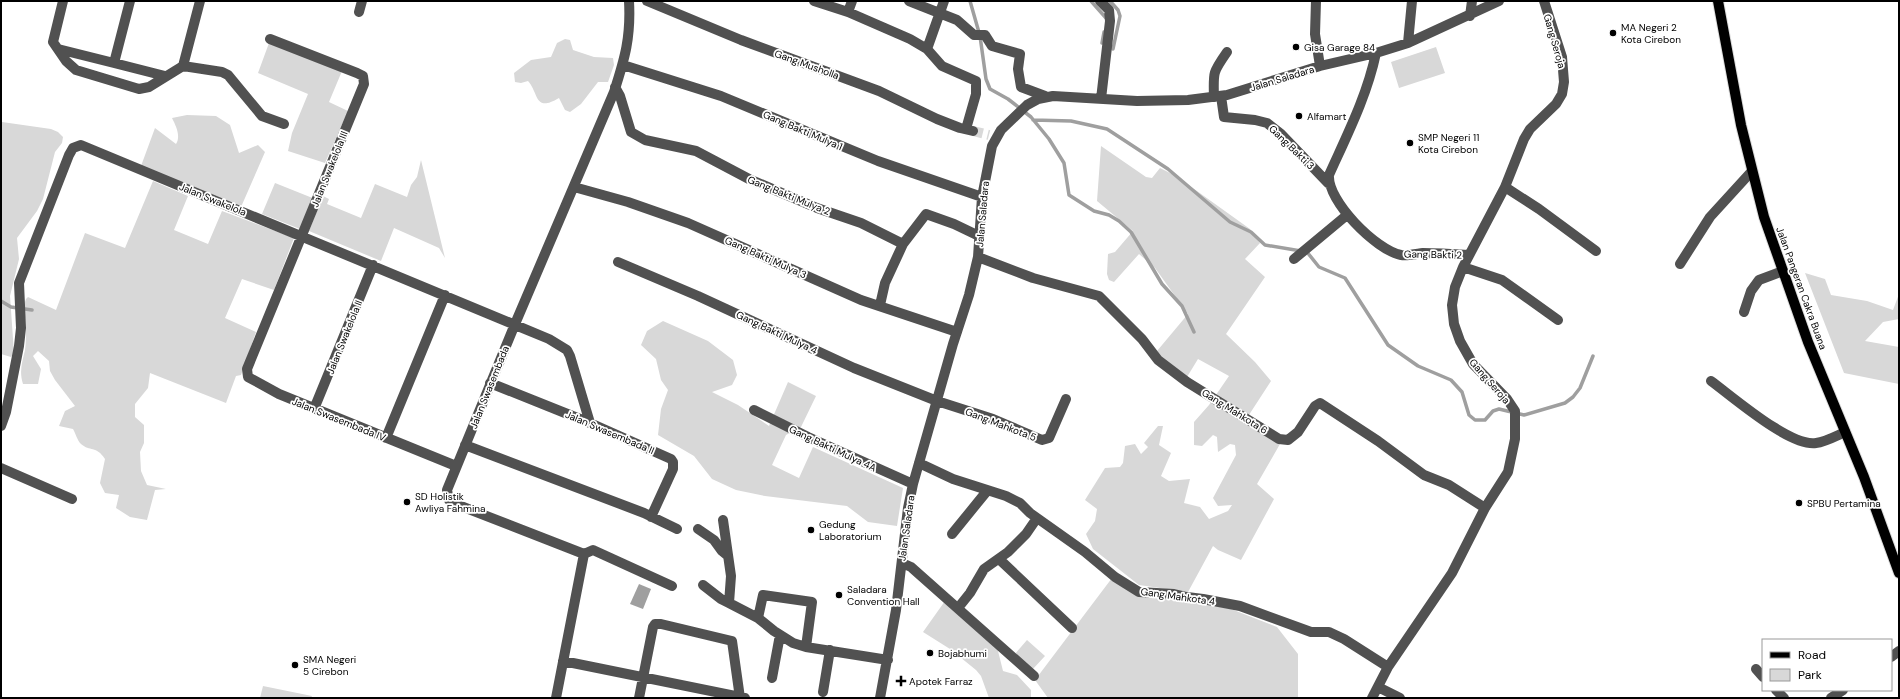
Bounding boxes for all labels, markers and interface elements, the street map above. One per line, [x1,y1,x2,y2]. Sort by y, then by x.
street label: Gang Seroja [1541,13,1568,70]
place label: MA Negeri 2 Kota Cirebon [1621,21,1681,46]
marker: MA Negeri 2 Kota Cirebon [1608,28,1618,38]
place label: Gisa Garage 84 [1304,41,1375,54]
marker: Gisa Garage 84 [1291,42,1301,52]
street label: Gang Musholla [773,47,841,82]
street label: Jalan Saladara [1249,63,1316,94]
street label: Gang Bakti Mulya 1 [761,108,845,153]
place label: Alfamart [1307,110,1347,123]
marker: Alfamart [1294,111,1304,121]
street label: Gang Bakti 3 [1266,122,1317,172]
street label: Jalan Swakelola III [308,129,351,209]
place label: SMP Negeri 11 Kota Cirebon [1418,131,1479,156]
marker: SMP Negeri 11 Kota Cirebon [1405,138,1415,148]
street label: Gang Bakti Mulya 2 [746,173,832,218]
street label: Jalan Swakelola [177,180,248,219]
street label: Jalan Saladara [973,180,992,248]
street label: Jalan Pangeran Cakra Buana [1773,225,1830,351]
street label: Gang Bakti Mulya 3 [723,234,809,281]
street label: Gang Bakti 2 [1404,247,1462,262]
street label: Jalan Swakelola II [324,298,365,376]
street label: Gang Bakti Mulya 4 [734,308,820,357]
street label: Jalan Swasembada [467,344,512,431]
street label: Gang Seroja [1466,356,1513,407]
street label: Gang Mahkota 6 [1199,386,1270,437]
street label: Jalan Swasembada IV [290,395,388,444]
street label: Gang Mahkota 5 [963,405,1038,444]
street label: Jalan Swasembada II [563,408,656,457]
street label: Gang Bakti Mulya 4A [787,423,879,475]
place label: SD Holistik Awliya Fahmina [415,490,486,515]
street label: Jalan Saladara [895,494,918,562]
marker: SD Holistik Awliya Fahmina [402,497,412,507]
place label: SPBU Pertamina [1807,497,1881,510]
marker: SPBU Pertamina [1794,498,1804,508]
place label: Gedung Laboratorium [819,518,881,543]
marker: Gedung Laboratorium [806,525,816,535]
place label: Saladara Convention Hall [847,583,920,608]
street label: Gang Mahkota 4 [1140,585,1216,608]
marker: Saladara Convention Hall [834,590,844,600]
legend [1762,639,1892,691]
place label: Bojabhumi [938,647,987,660]
text: Road [1798,647,1826,663]
marker: Bojabhumi [925,648,935,658]
place label: SMA Negeri 5 Cirebon [303,653,356,678]
marker: SMA Negeri 5 Cirebon [290,660,300,670]
text: Park [1798,667,1822,683]
place label: Apotek Farraz [909,675,973,688]
marker: Apotek Farraz [896,676,906,686]

